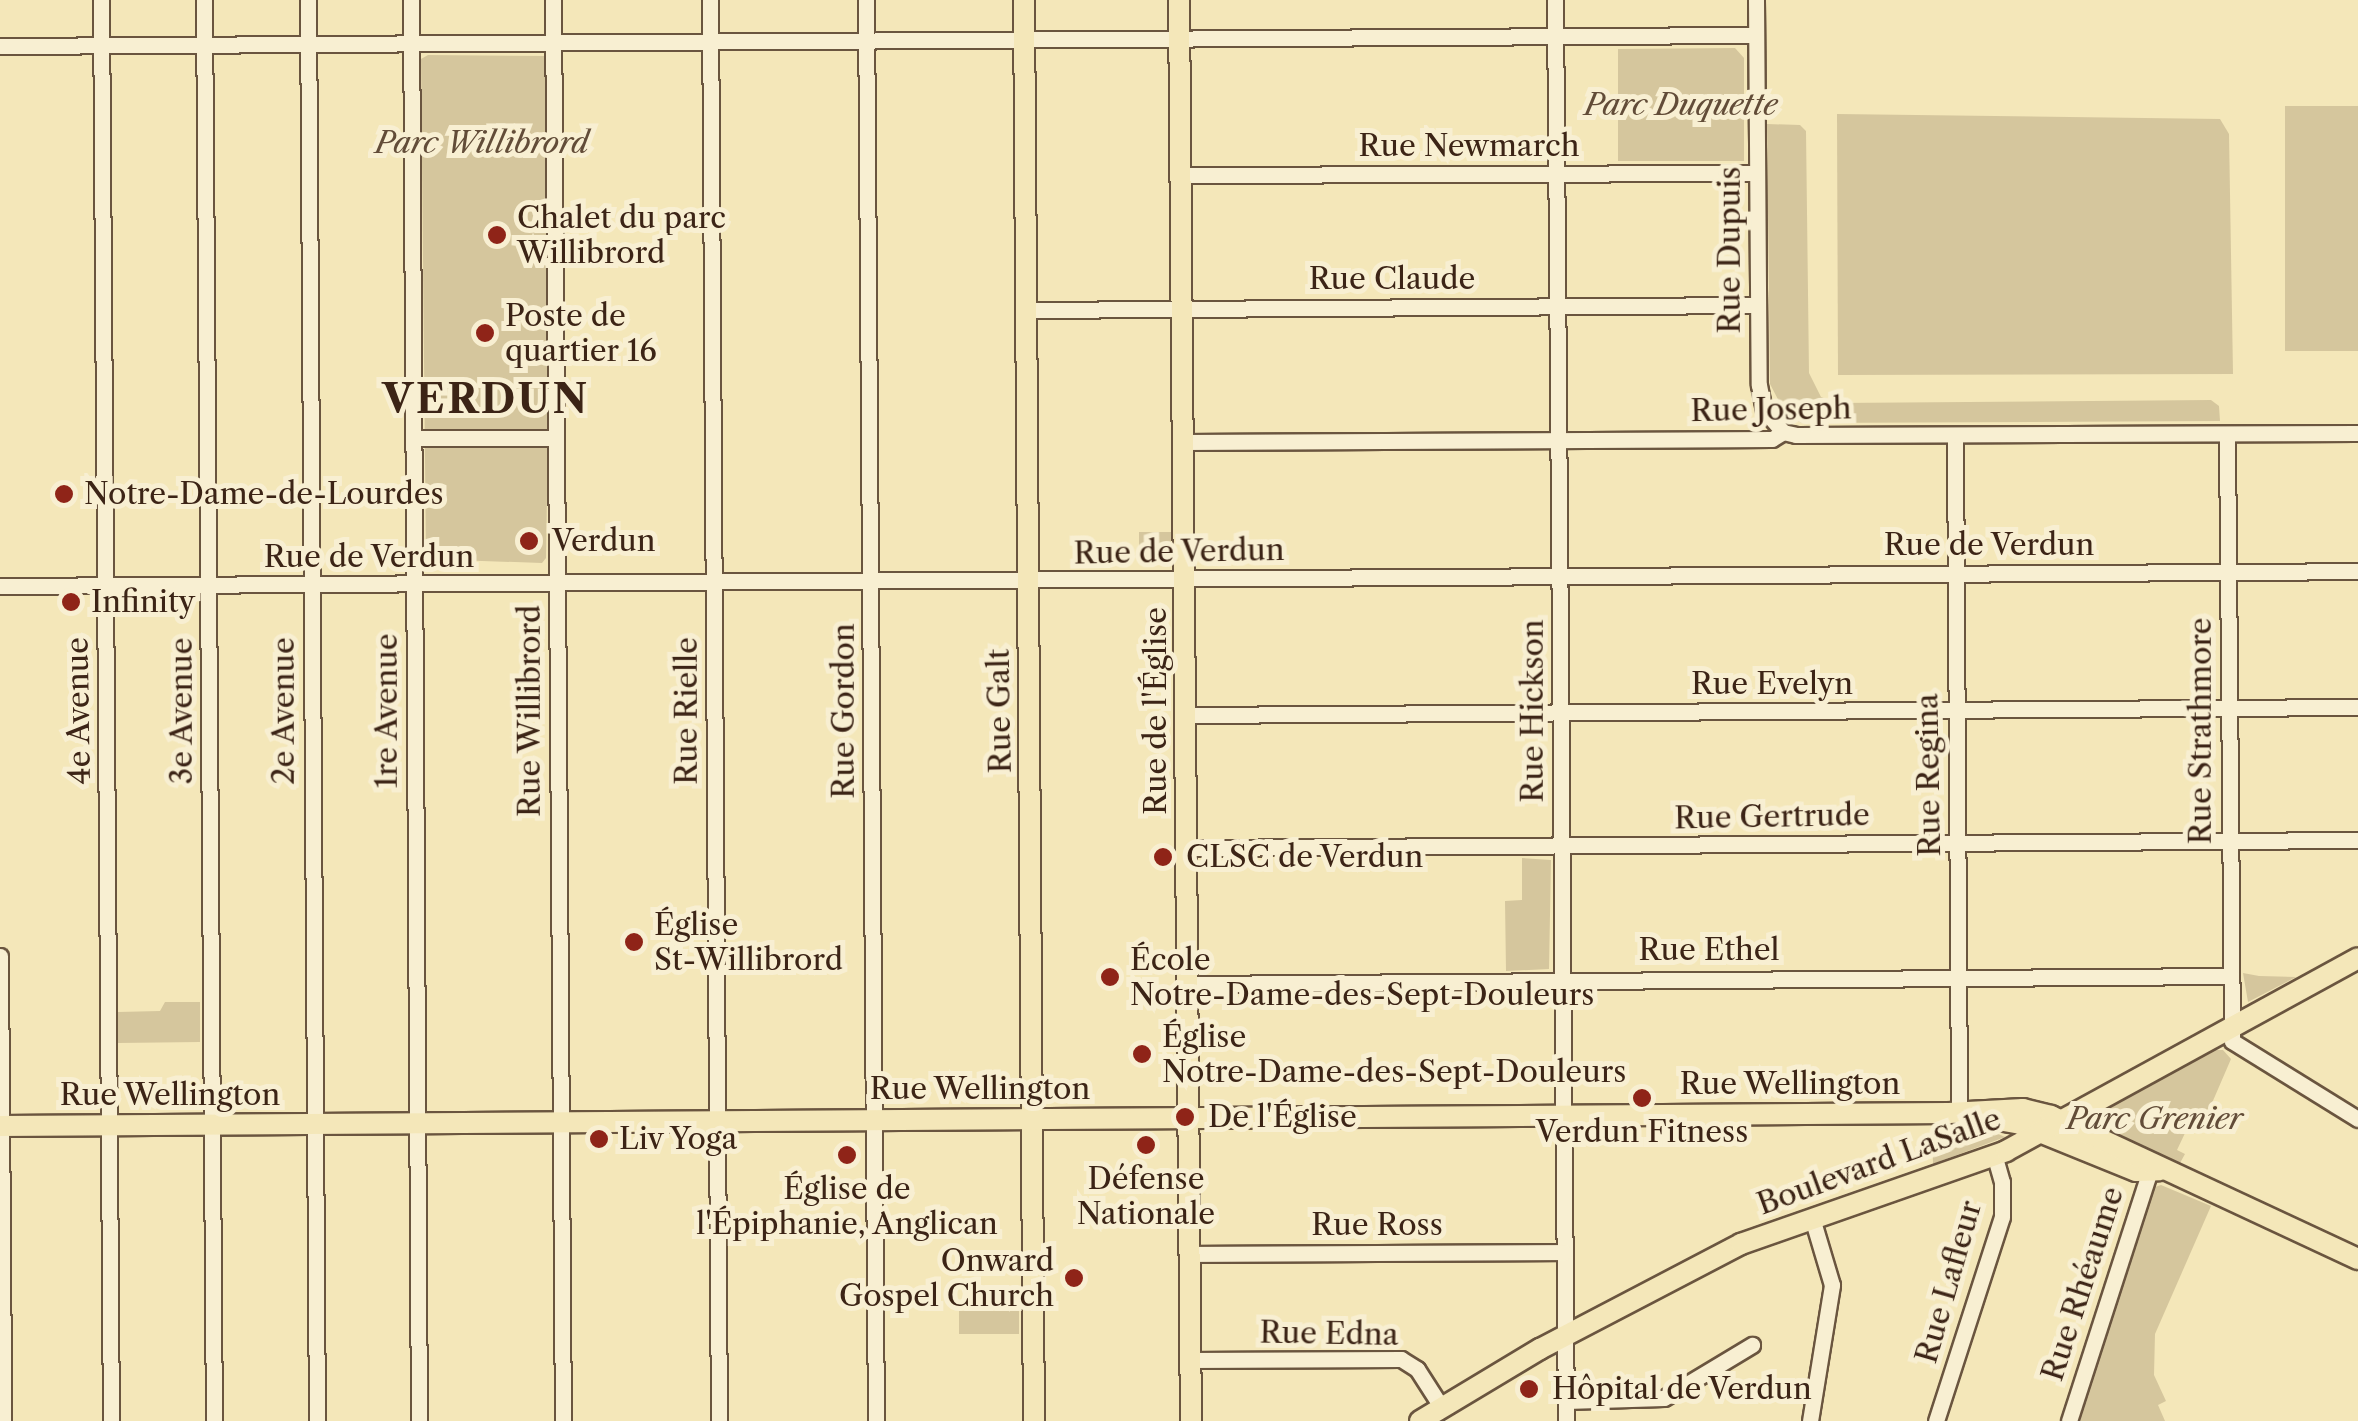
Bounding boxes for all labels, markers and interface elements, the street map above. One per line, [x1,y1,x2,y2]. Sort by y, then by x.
park label: Parc Duquette [1584,87,1778,123]
park label: Parc Willibrord [375,125,589,161]
street label: Rue Newmarch [1359,128,1579,164]
street label: Rue Dupuis [1712,166,1748,334]
place label: Chalet du parc Willibrord [517,200,726,270]
marker: Chalet du parc Willibrord [486,224,508,246]
street label: Rue Claude [1309,261,1475,297]
place label: Poste de quartier 16 [505,298,657,368]
marker: Poste de quartier 16 [474,322,496,344]
district label: VERDUN [382,375,590,423]
street label: Rue Joseph [1690,391,1852,429]
place label: Notre-Dame-de-Lourdes [84,476,444,512]
marker: Notre-Dame-de-Lourdes [53,483,75,505]
place label: Verdun [552,523,656,559]
street label: Rue de Verdun [1883,527,2095,563]
marker: Verdun [516,528,542,554]
street label: Rue de Verdun [1073,532,1285,572]
street label: Rue de Verdun [263,539,475,575]
place label: Infinity [91,584,195,620]
marker: Infinity [60,591,82,613]
street label: Rue Willibrord [512,604,548,818]
street label: Rue de l'Église [1138,607,1174,815]
street label: Rue Strathmore [2183,618,2219,844]
street label: Rue Hickson [1515,619,1551,803]
street label: Rue Gordon [826,623,862,799]
street label: 1re Avenue [369,633,405,789]
street label: 4e Avenue [60,636,98,786]
street label: 3e Avenue [164,637,200,785]
street label: 2e Avenue [266,637,302,785]
street label: Rue Rielle [669,637,705,785]
street label: Rue Galt [981,648,1019,774]
street label: Rue Evelyn [1691,666,1853,702]
street label: Rue Regina [1910,693,1948,857]
street label: Rue Gertrude [1674,797,1870,837]
place label: CLSC de Verdun [1186,839,1424,875]
marker: CLSC de Verdun [1150,844,1176,870]
place label: Église St-Willibrord [654,907,843,978]
marker: Église St-Willibrord [623,931,645,953]
street label: Rue Ethel [1639,932,1779,968]
place label: École Notre-Dame-des-Sept-Douleurs [1130,942,1594,1012]
marker: École Notre-Dame-des-Sept-Douleurs [1099,966,1121,988]
place label: Église Notre-Dame-des-Sept-Douleurs [1162,1019,1626,1090]
marker: Église Notre-Dame-des-Sept-Douleurs [1131,1043,1153,1065]
street label: Rue Wellington [1679,1066,1901,1102]
street label: Rue Wellington [869,1071,1091,1107]
street label: Rue Wellington [59,1077,281,1113]
marker: Verdun Fitness [1631,1087,1653,1109]
place label: De l'Église [1208,1099,1357,1135]
street label: Boulevard LaSalle [1752,1101,2006,1223]
park label: Parc Grenier [2067,1101,2243,1137]
marker: De l'Église [1172,1104,1198,1130]
place label: Verdun Fitness [1536,1114,1748,1150]
place label: Liv Yoga [619,1121,739,1157]
marker: Liv Yoga [588,1128,610,1150]
marker: Défense Nationale [1135,1134,1157,1156]
marker: Église de l'Épiphanie, Anglican [836,1144,858,1166]
place label: Défense Nationale [1077,1161,1215,1232]
place label: Église de l'Épiphanie, Anglican [696,1171,998,1242]
street label: Rue Rhéaume [2035,1182,2131,1386]
street label: Rue Lafleur [1909,1197,1989,1367]
street label: Rue Ross [1311,1207,1443,1243]
place label: Onward Gospel Church [839,1243,1054,1314]
marker: Onward Gospel Church [1063,1267,1085,1289]
street label: Rue Edna [1259,1315,1399,1353]
place label: Hôpital de Verdun [1552,1371,1813,1407]
marker: Hôpital de Verdun [1516,1376,1542,1402]

